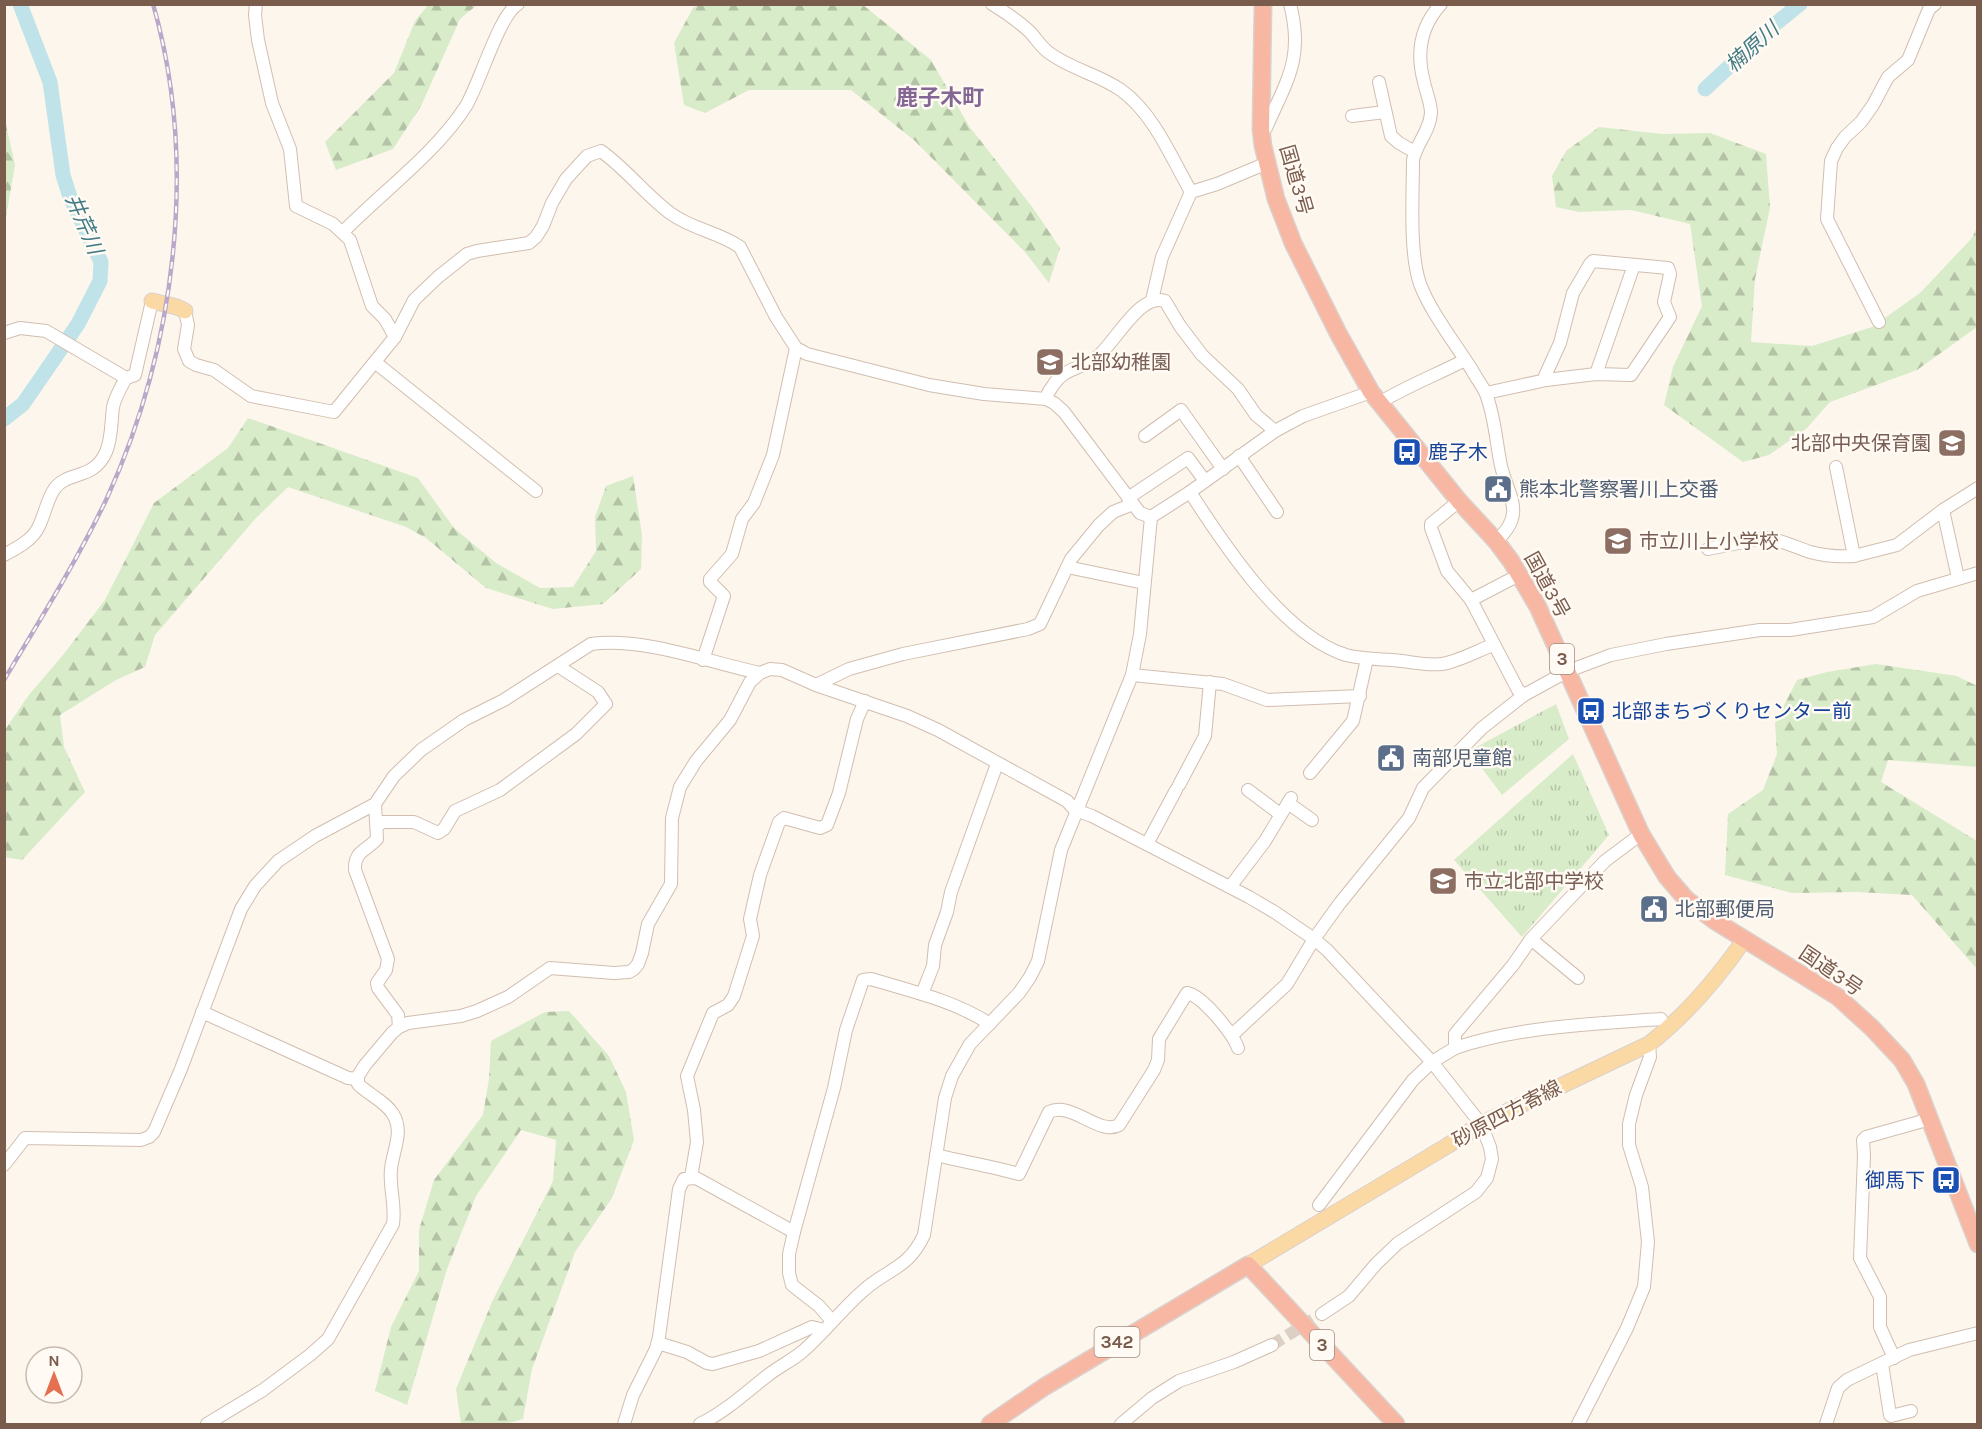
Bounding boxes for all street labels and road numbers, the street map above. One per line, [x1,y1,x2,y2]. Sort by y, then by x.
street label: 国道3号 [1275,142,1317,218]
street label: 国道3号 [1520,548,1574,622]
road number: 3 [1550,644,1574,674]
street label: 国道3号 [1795,941,1867,1001]
street label: 砂原四方寄線 [1449,1076,1565,1152]
road number: 342 [1094,1327,1140,1357]
road number: 3 [1310,1330,1334,1360]

